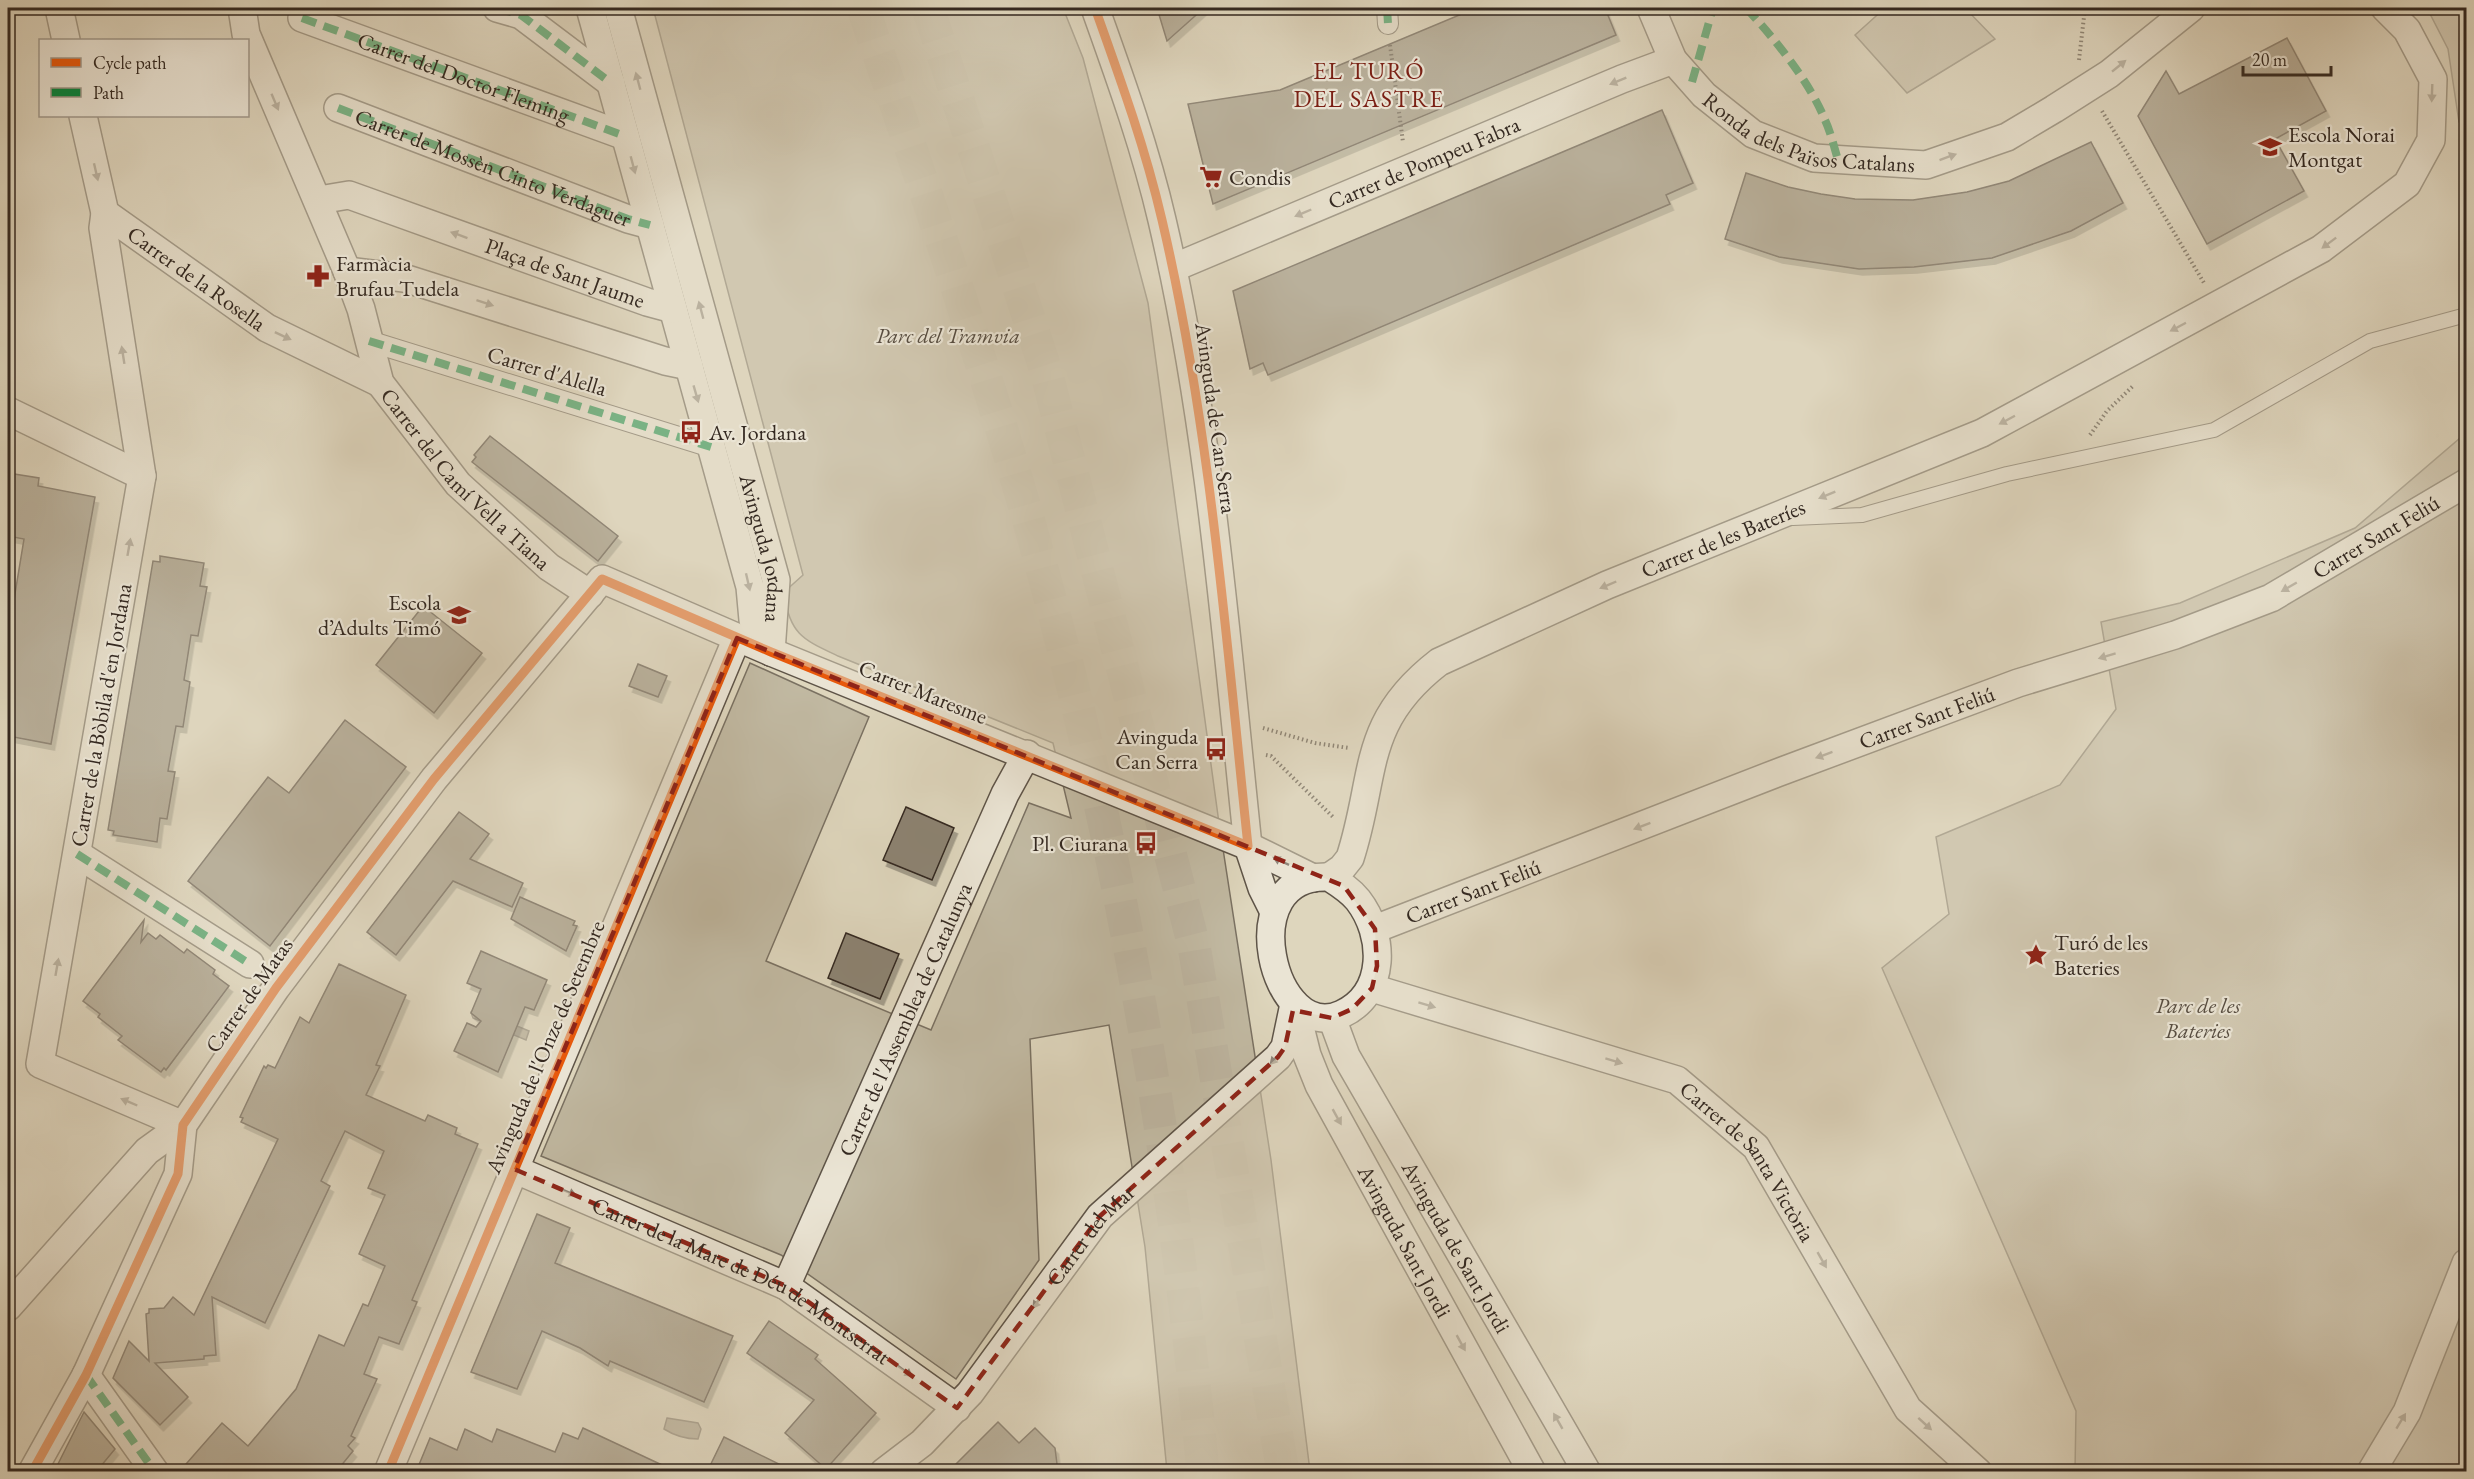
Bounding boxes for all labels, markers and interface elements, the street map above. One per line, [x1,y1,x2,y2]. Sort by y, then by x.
street label: Carrer del Doctor Fleming [353,25,574,129]
legend [39,39,249,117]
scale bar [2243,39,2332,77]
text: 20 m [2252,48,2287,71]
text: Cycle path [93,51,167,74]
district label: EL TURÓ DEL SASTRE [1293,55,1445,114]
one-way arrow [2111,59,2127,72]
one-way arrow [633,72,642,90]
one-way arrow [1609,76,1627,86]
text: Path [93,81,124,104]
one-way arrow [2428,83,2437,102]
street label: Ronda dels Països Catalans [1697,85,1916,179]
one-way arrow [270,93,280,111]
street label: Carrer de Mossèn Cinto Verdaguer [351,101,636,234]
street label: Carrer de Pompeu Fabra [1323,109,1524,216]
place label: Escola Norai Montgat [2288,120,2395,174]
school or university icon: Escola Norai Montgat [2257,134,2283,160]
one-way arrow [1939,152,1957,162]
one-way arrow [629,156,639,174]
one-way arrow [91,163,101,182]
place label: Condis [1229,163,1291,192]
supermarket icon: Condis [1198,164,1224,190]
one-way arrow [1294,209,1312,218]
street label: Carrer de la Rosella [122,219,272,337]
one-way arrow [450,229,468,239]
street label: Plaça de Sant Jaume [481,231,649,315]
one-way arrow [2322,237,2338,249]
place label: Farmàcia Brufau Tudela [336,249,459,303]
pharmacy icon: Farmàcia Brufau Tudela [305,263,331,289]
one-way arrow [476,299,494,308]
one-way arrow [696,301,705,319]
street label: Avinguda de Can Serra [1188,320,1244,516]
park label: Parc del Tramvia [876,321,1020,350]
one-way arrow [2169,322,2186,332]
one-way arrow [275,331,292,340]
street label: Carrer d'Alella [484,339,610,403]
one-way arrow [118,345,127,364]
street label: Carrer del Camí Vell a Tiana [374,382,557,576]
one-way arrow [692,384,702,403]
one-way arrow [1998,415,2015,425]
place label: Av. Jordana [708,418,806,447]
bus stop icon: Av. Jordana [678,419,704,445]
street label: Avinguda Jordana [733,470,791,624]
street label: Carrer Sant Feliú [2307,487,2445,585]
one-way arrow [1817,490,1835,500]
street label: Carrer de les Bateríes [1637,492,1809,584]
one-way arrow [125,538,134,557]
one-way arrow [744,572,753,591]
one-way arrow [1598,580,1616,590]
street label: Carrer de la Bòbila d'en Jordana [64,581,139,849]
one-way arrow [2280,582,2297,592]
place label: Escola d’Adults Timó [318,588,441,642]
school or university icon: Escola d’Adults Timó [446,602,472,628]
one-way arrow [2098,652,2116,661]
street label: Carrer Maresme [854,653,992,731]
street label: Carrer Sant Feliú [1855,678,1999,756]
place label: Avinguda Can Serra [1115,722,1198,776]
bus stop icon: Avinguda Can Serra [1203,736,1229,762]
one-way arrow [1815,751,1833,760]
one-way arrow [1633,821,1651,831]
place label: Pl. Ciurana [1032,829,1128,858]
bus stop icon: Pl. Ciurana [1133,830,1159,856]
street label: Carrer Sant Feliú [1401,851,1545,930]
one-way arrow [1272,857,1289,866]
street label: Carrer de l'Assemblea de Catalunya [831,878,978,1161]
street label: Avinguda de l'Onze de Setembre [478,916,612,1179]
place label: Turó de les Bateries [2054,928,2148,982]
street label: Carrer de Matas [199,932,299,1058]
place icon: Turó de les Bateries [2023,942,2049,968]
one-way arrow [53,958,62,977]
park label: Parc de les Bateries [2156,991,2241,1045]
one-way arrow [1419,1001,1437,1010]
one-way arrow [1269,1050,1283,1064]
one-way arrow [1605,1057,1623,1066]
street label: Carrer de Santa Victòria [1674,1074,1822,1247]
one-way arrow [119,1097,137,1107]
one-way arrow [1331,1109,1342,1125]
street label: Avinguda de Sant Jordi [1395,1155,1518,1338]
street label: Avinguda Sant Jordi [1351,1159,1459,1323]
street label: Carrer del Mar [1039,1177,1141,1291]
one-way arrow [559,1188,576,1197]
street label: Carrer de la Mare de Déu de Montserrat [588,1190,897,1371]
one-way arrow [1817,1252,1827,1269]
one-way arrow [1032,1293,1044,1308]
one-way arrow [1456,1334,1466,1351]
one-way arrow [897,1365,913,1377]
one-way arrow [1553,1412,1563,1429]
one-way arrow [2396,1413,2407,1429]
one-way arrow [1917,1417,1932,1430]

